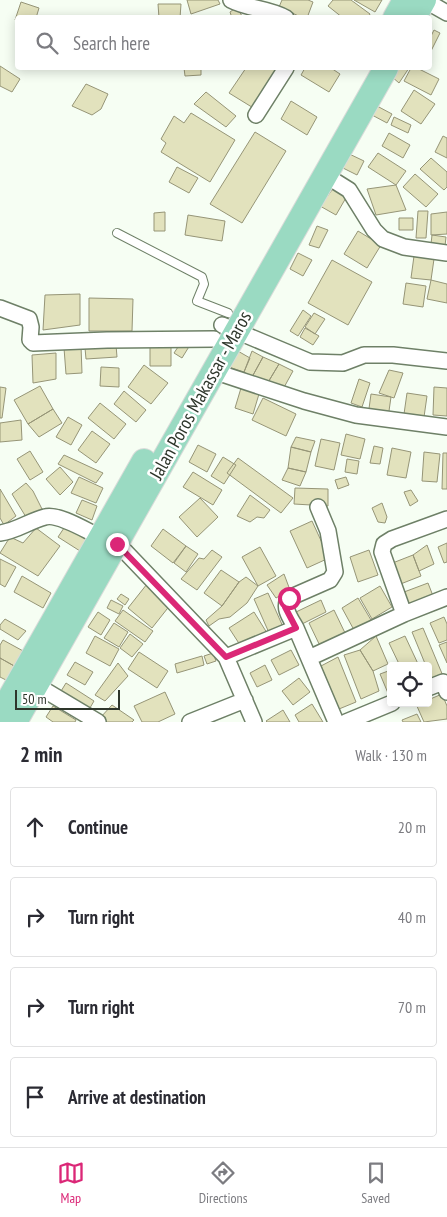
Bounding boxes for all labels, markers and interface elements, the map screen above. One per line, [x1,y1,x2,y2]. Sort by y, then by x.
search box [15,15,432,70]
icon: search [33,29,61,57]
text: Search here [73,31,150,55]
street label: Jalan Poros Makassar - Maros [143,307,256,484]
route end [106,533,129,556]
route start [278,587,301,610]
map controls [387,662,432,707]
button: locate [387,662,432,707]
scale bar [15,687,120,710]
text: 50 m [22,690,47,708]
text: 2 min [20,741,62,768]
text: Walk · 130 m [355,745,427,765]
icon: ahead [21,813,49,841]
text: Continue [68,815,128,839]
text: 20 m [398,817,426,837]
icon: right [21,903,49,931]
text: Turn right [68,905,134,929]
text: 40 m [398,907,426,927]
icon: right [21,993,49,1021]
text: Turn right [68,995,134,1019]
text: 70 m [398,997,426,1017]
icon: arrive [21,1083,49,1111]
text: Arrive at destination [68,1085,206,1109]
tab: Map [57,1159,85,1207]
tab: Directions [199,1159,247,1207]
tab: Saved [361,1159,390,1207]

